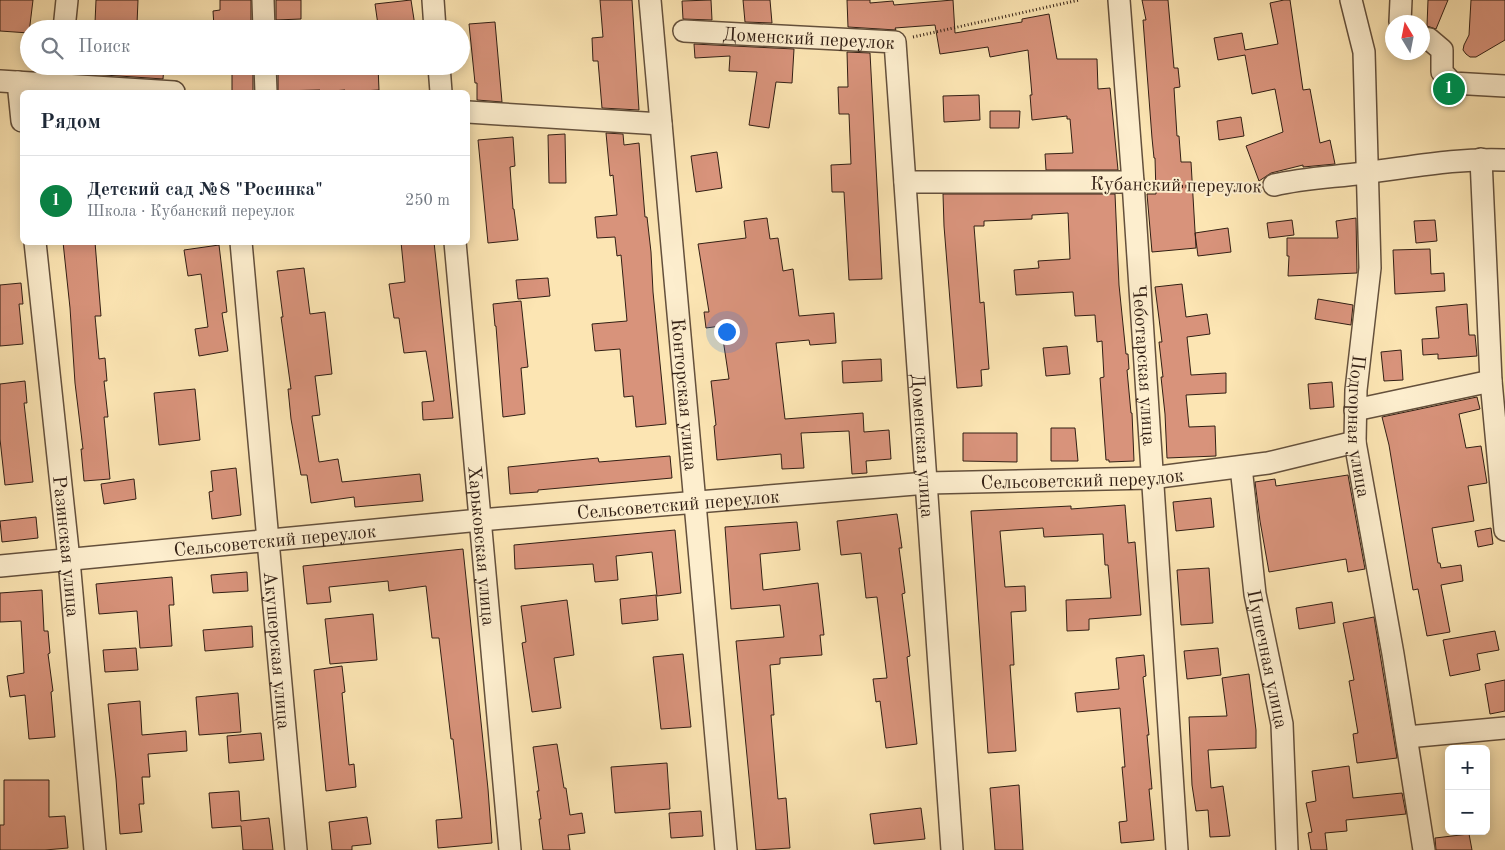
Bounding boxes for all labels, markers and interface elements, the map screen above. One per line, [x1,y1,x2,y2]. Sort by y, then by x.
north arrow [1385,15,1430,60]
search box [20,20,470,75]
street label: Доменский переулок [722,26,896,54]
icon: search [38,34,66,62]
text: Поиск [78,38,130,57]
pin: 1 [1433,70,1465,108]
text: Рядом [40,112,101,133]
street label: Кубанский переулок [1090,176,1263,198]
text: Детский сад №8 "Росинка" [87,181,323,200]
text: 1 [51,193,61,209]
text: 250 m [405,193,450,209]
text: Школа · Кубанский переулок [87,204,295,220]
street label: Чеботарская улица [1128,284,1157,447]
street label: Конторская улица [666,318,699,472]
your location [714,319,740,345]
street label: Подгорная улица [1343,354,1372,500]
street label: Доменская улица [906,373,936,519]
street label: Харьковская улица [463,465,497,627]
street label: Сельсоветский переулок [980,467,1186,494]
street label: Разинская улица [48,475,81,619]
street label: Сельсоветский переулок [576,488,781,524]
street label: Сельсоветский переулок [173,523,378,561]
street label: Акушерская улица [259,571,292,731]
street label: Пушечная улица [1242,588,1290,731]
map controls [1445,745,1490,835]
button: + [1445,745,1490,790]
button: − [1445,790,1490,835]

